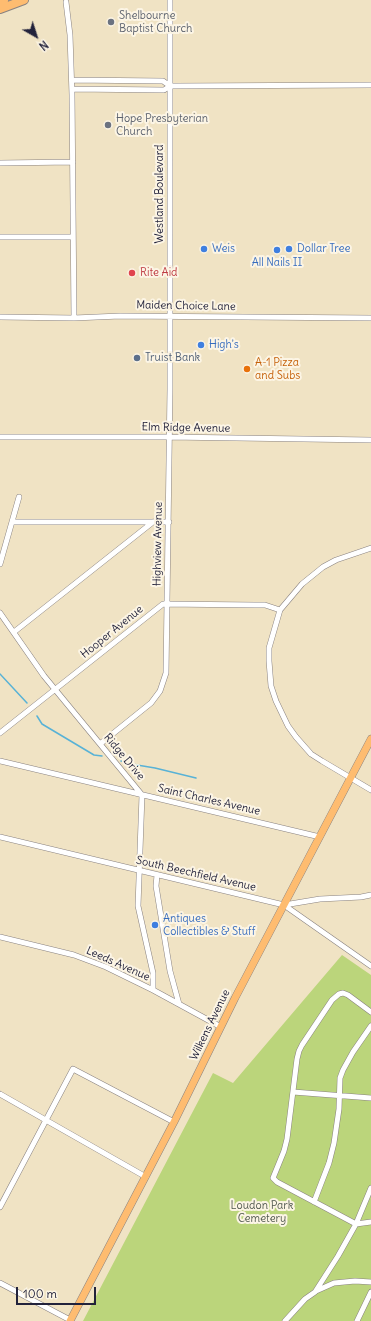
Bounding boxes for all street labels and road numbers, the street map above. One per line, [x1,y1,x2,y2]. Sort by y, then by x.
street label: Westland Boulevard [153,144,167,244]
street label: Maiden Choice Lane [136,299,236,313]
street label: Elm Ridge Avenue [142,421,230,435]
street label: Highview Avenue [151,502,165,586]
street label: Hooper Avenue [78,603,146,661]
street label: Ridge Drive [101,731,147,783]
street label: Saint Charles Avenue [157,782,261,818]
street label: South Beechfield Avenue [135,854,257,894]
street label: Leeds Avenue [84,944,152,984]
street label: Wilkens Avenue [187,987,233,1063]

